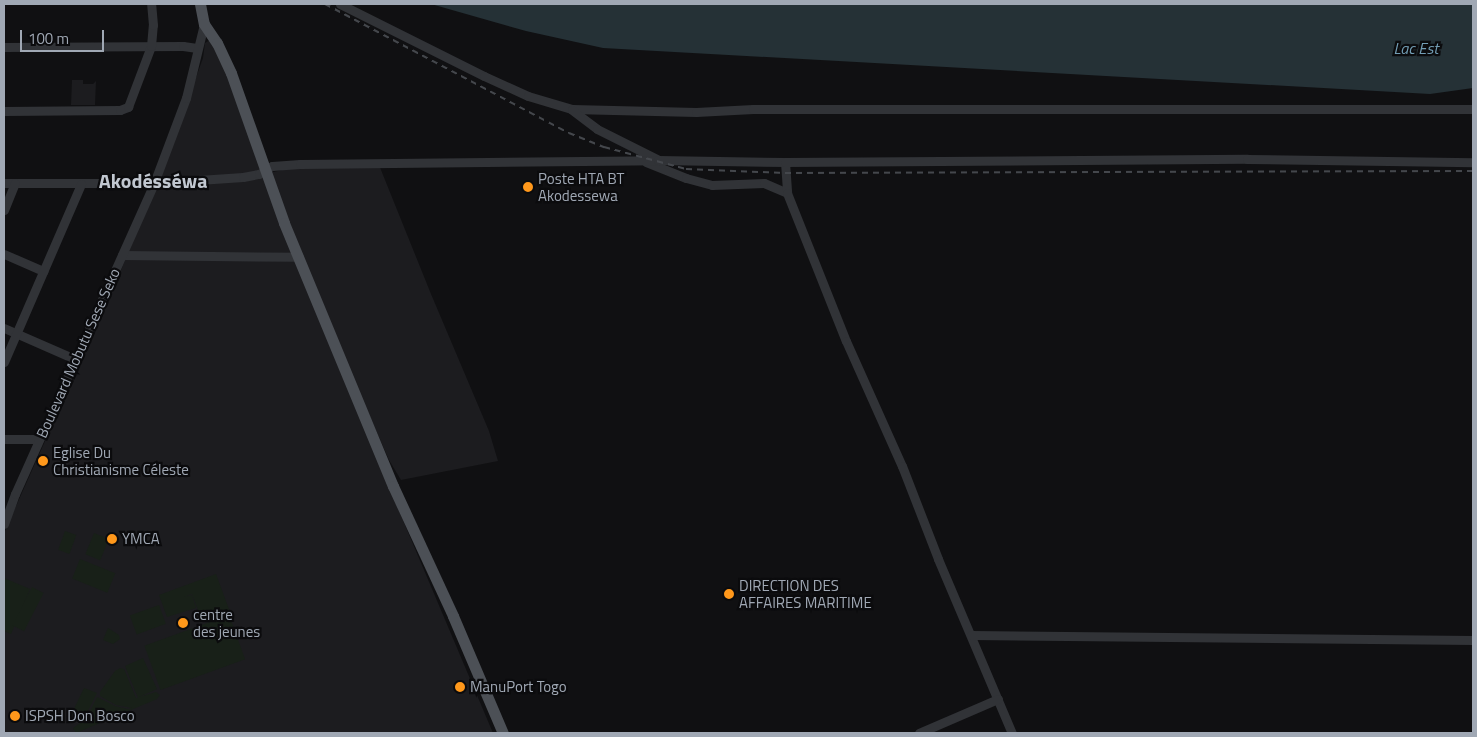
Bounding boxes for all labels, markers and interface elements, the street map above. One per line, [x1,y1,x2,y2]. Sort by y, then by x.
scale bar [22,20,106,52]
text: 100 m [28,27,69,50]
water label: Lac Est [1394,38,1438,58]
district label: Akodésséwa [99,168,207,192]
place label: Poste HTA BT Akodessewa [538,169,624,204]
marker: Poste HTA BT Akodessewa [522,181,534,193]
street label: Boulevard Mobutu Sese Seko [32,265,124,441]
place label: Eglise Du Christianisme Céleste [53,443,189,478]
marker: Eglise Du Christianisme Céleste [37,455,49,467]
place label: YMCA [122,530,160,548]
marker: YMCA [106,533,118,545]
place label: DIRECTION DES AFFAIRES MARITIME [739,576,872,611]
marker: DIRECTION DES AFFAIRES MARITIME [723,588,735,600]
place label: centre des jeunes [193,605,260,640]
marker: centre des jeunes [177,617,189,629]
place label: ManuPort Togo [470,678,567,696]
marker: ManuPort Togo [454,681,466,693]
place label: ISPSH Don Bosco [25,707,135,725]
marker: ISPSH Don Bosco [9,710,21,722]

